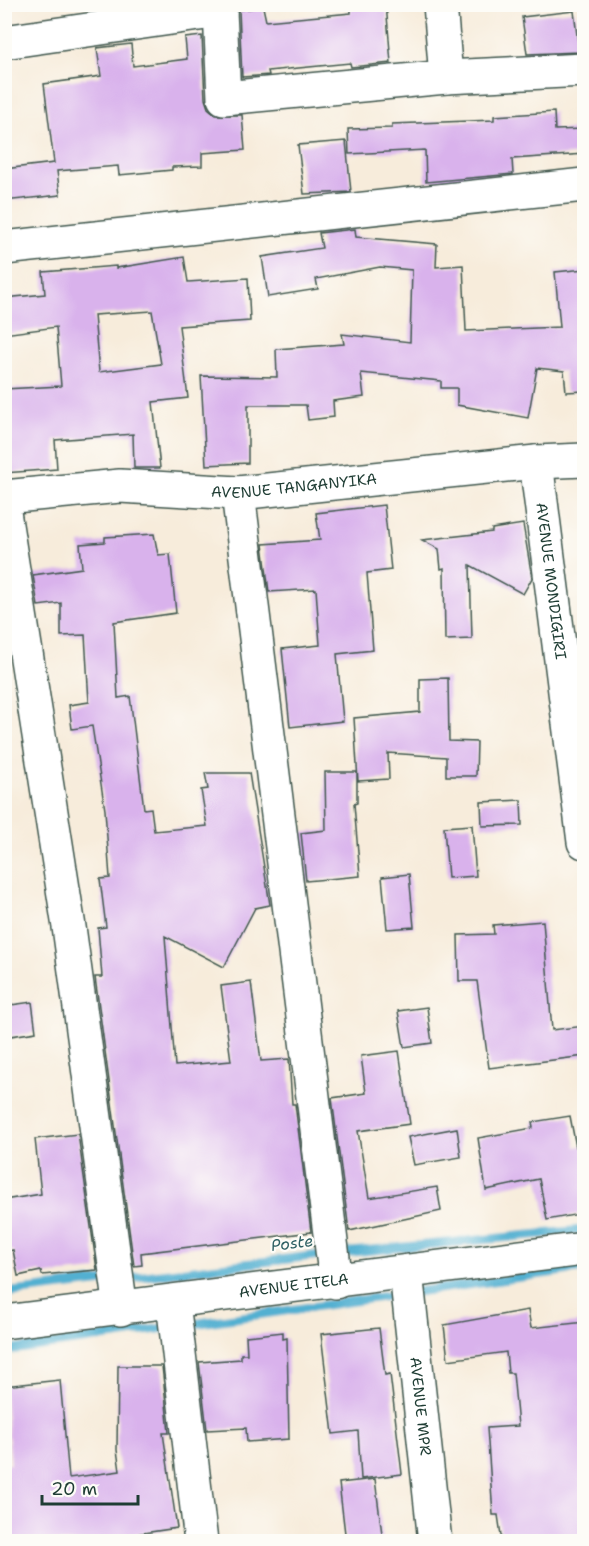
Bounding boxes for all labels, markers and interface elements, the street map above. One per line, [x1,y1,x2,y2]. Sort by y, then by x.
street label: AVENUE TANGANYIKA [210,469,378,503]
street label: AVENUE MONDIGIRI [531,501,571,661]
water label: Poste [270,1230,314,1256]
street label: AVENUE ITELA [238,1269,350,1302]
street label: AVENUE MPR [405,1356,436,1456]
scale bar [42,1468,138,1506]
text: 20 m [51,1477,97,1501]

